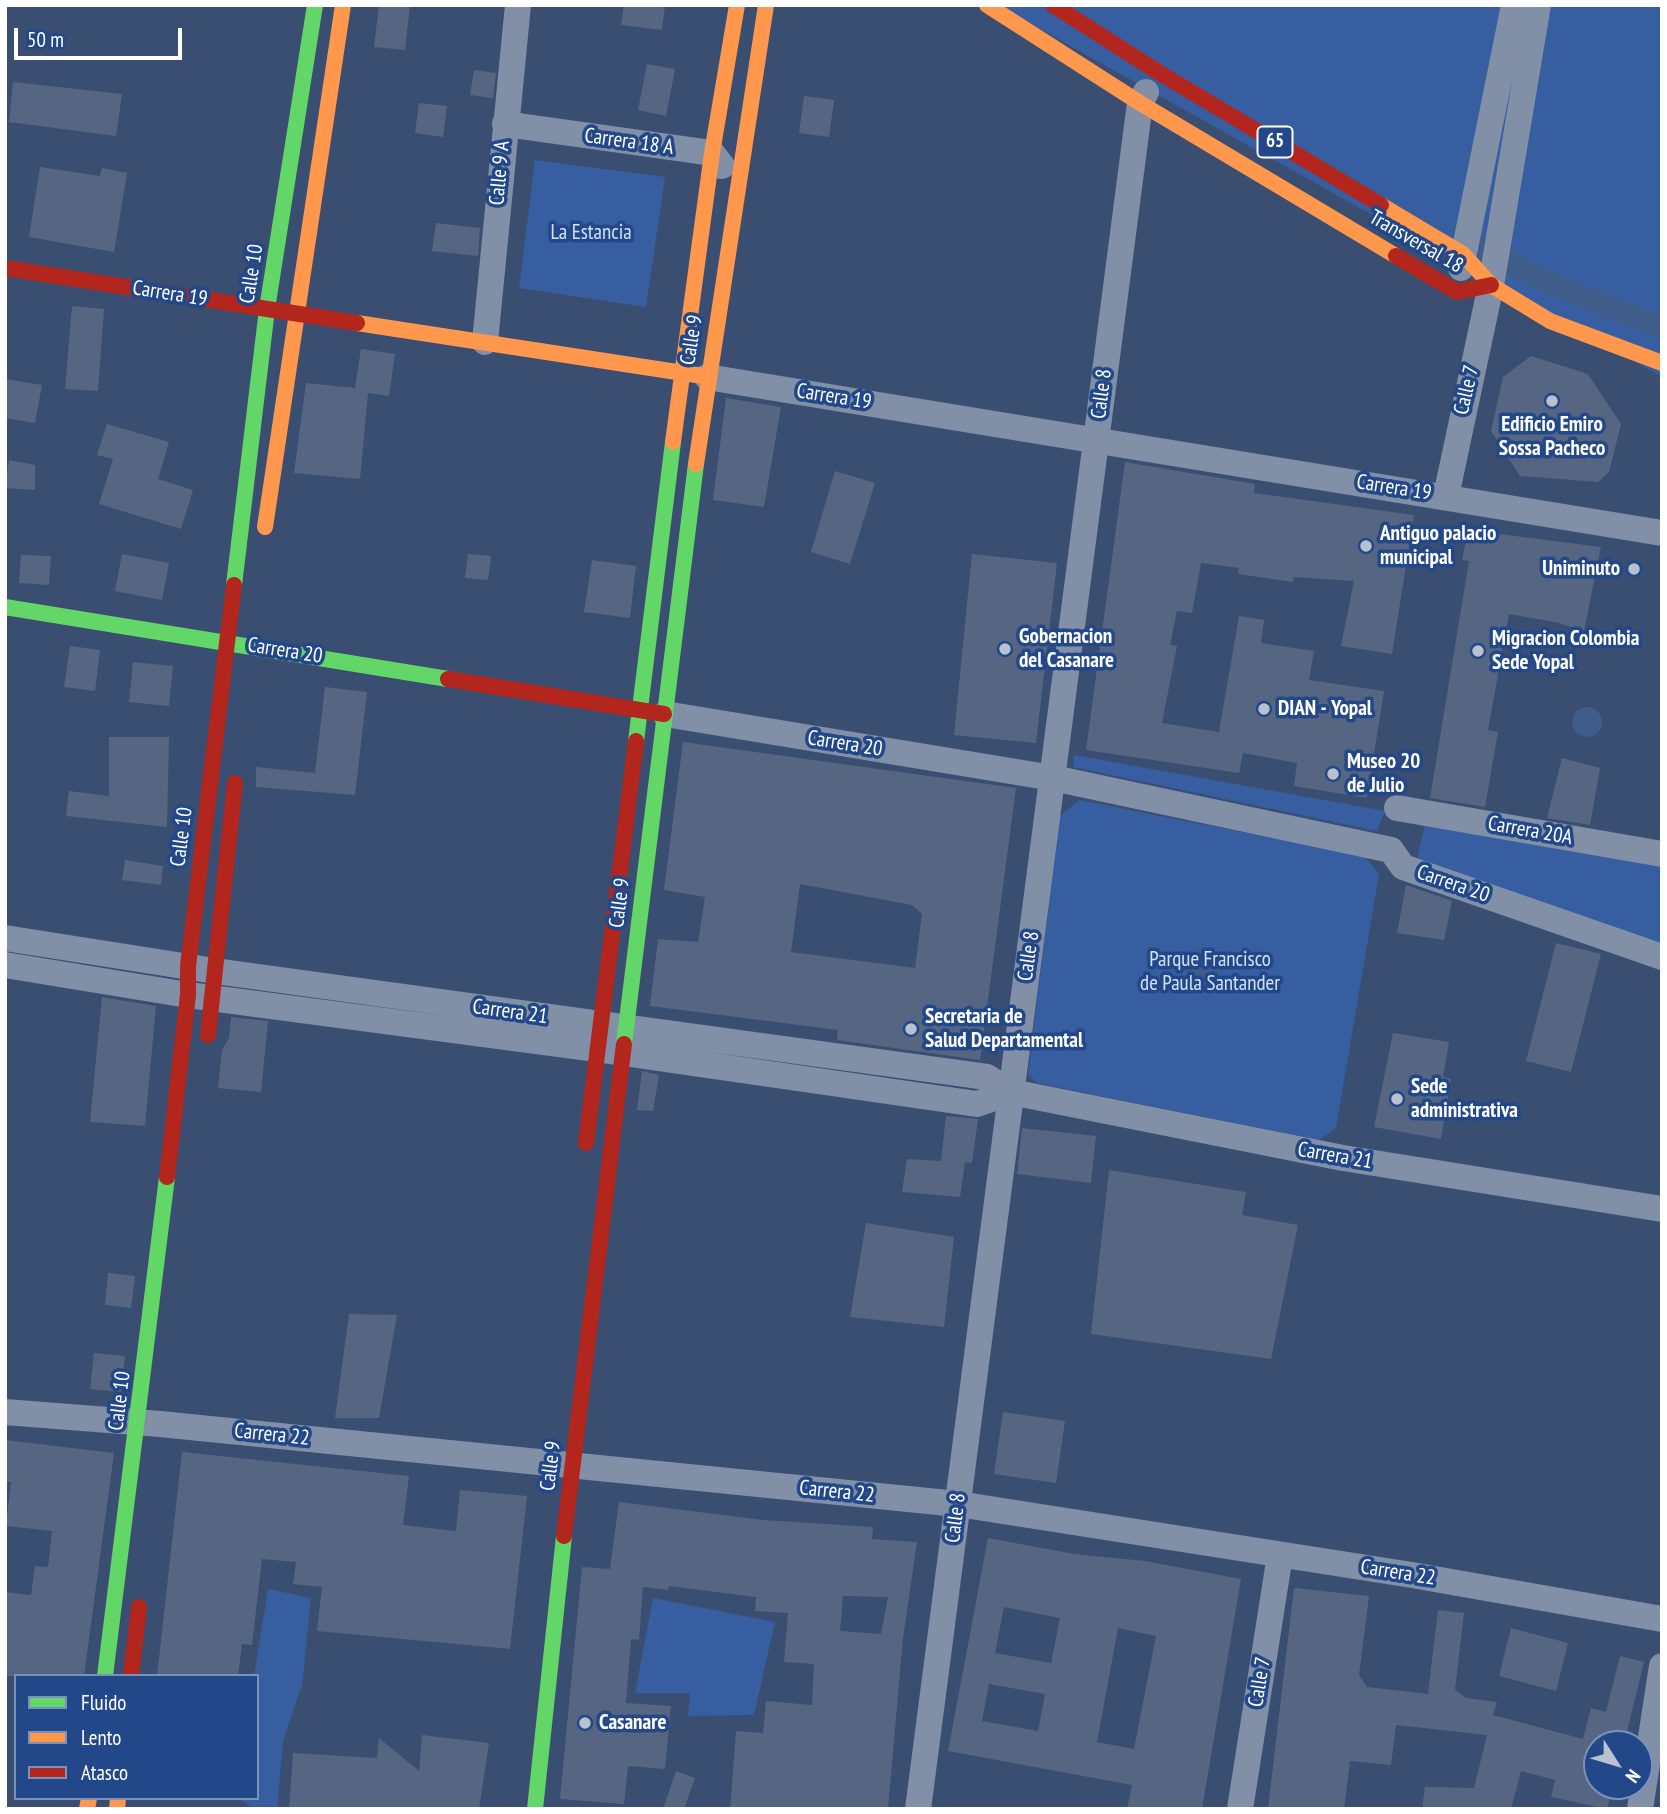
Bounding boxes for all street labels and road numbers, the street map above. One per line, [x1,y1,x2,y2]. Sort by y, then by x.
street label: Carrera 18 A [583,123,675,161]
road number: 65 [1258,126,1292,158]
street label: Calle 9 A [485,140,515,206]
street label: Transversal 18 [1364,205,1468,279]
street label: Calle 10 [235,243,269,305]
street label: Carrera 19 [131,276,209,312]
street label: Calle 9 [676,313,708,367]
street label: Calle 7 [1449,363,1485,417]
street label: Calle 8 [1086,368,1118,420]
street label: Carrera 19 [795,379,873,415]
street label: Carrera 19 [1355,470,1433,506]
street label: Carrera 20 [246,633,324,669]
street label: Carrera 20 [806,726,884,762]
street label: Calle 10 [166,806,198,868]
street label: Carrera 20A [1486,811,1574,851]
street label: Carrera 20 [1413,860,1493,908]
street label: Calle 9 [604,877,636,929]
street label: Calle 8 [1013,929,1045,983]
street label: Carrera 21 [471,994,549,1030]
street label: Carrera 21 [1296,1137,1374,1175]
street label: Calle 10 [104,1370,136,1432]
street label: Carrera 22 [233,1419,311,1451]
street label: Calle 9 [535,1440,567,1492]
street label: Carrera 22 [798,1476,876,1508]
street label: Calle 8 [940,1492,972,1544]
street label: Carrera 22 [1359,1555,1437,1591]
street label: Calle 7 [1244,1655,1276,1709]

